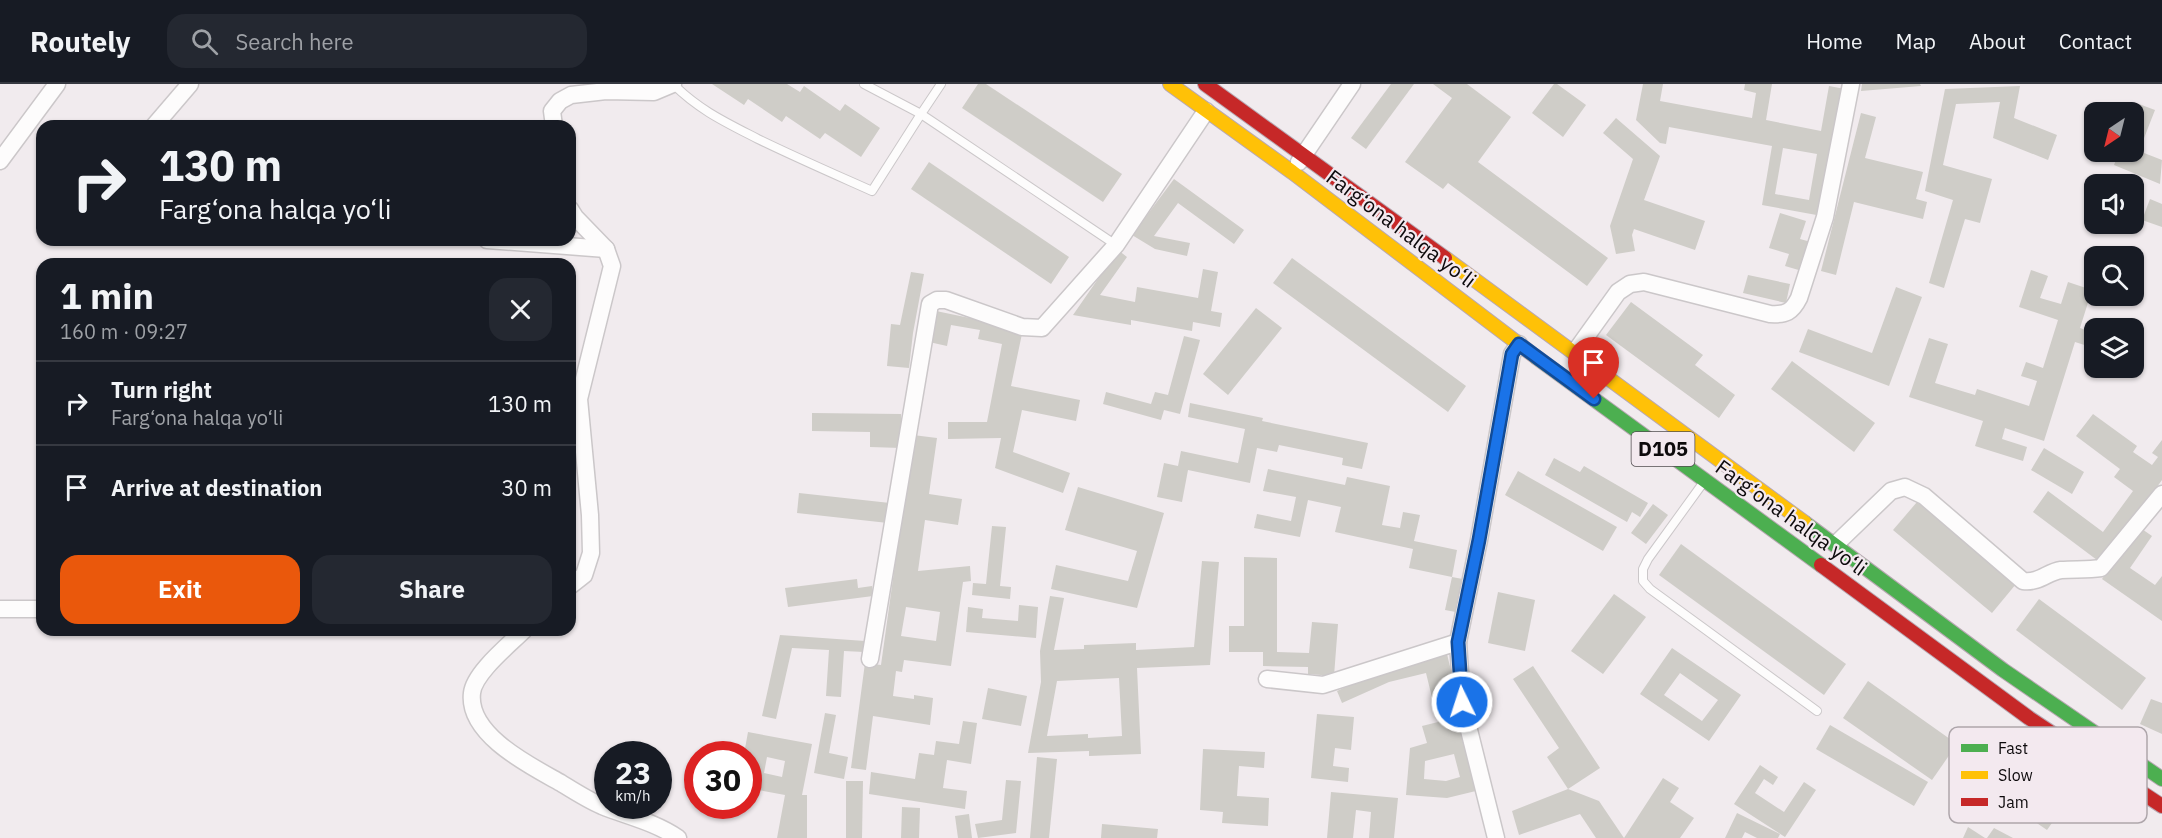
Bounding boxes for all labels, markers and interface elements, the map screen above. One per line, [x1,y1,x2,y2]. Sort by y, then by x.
search box [167,14,587,68]
text: Routely [30,23,131,60]
icon: search [188,25,221,58]
text: Search here [236,27,354,56]
text: Home [1806,27,1863,55]
text: Map [1896,27,1936,55]
text: About [1969,27,2026,55]
text: Contact [2059,27,2132,55]
north arrow [2084,102,2144,162]
map controls [2084,102,2144,378]
text: 130 m [159,138,282,193]
icon: right [60,144,138,222]
street label: Farg‘ona halqa yo‘li [1321,163,1482,294]
button: sound [2084,174,2144,234]
text: Farg‘ona halqa yo‘li [159,191,392,226]
button: search [2084,246,2144,306]
text: 1 min [60,272,154,319]
button: close [489,278,552,341]
text: 160 m · 09:27 [60,318,188,345]
button: layers [2084,318,2144,378]
pin [1568,337,1619,399]
icon: arrive [1577,346,1610,379]
text: Turn right [111,375,212,404]
icon: right [60,387,93,420]
text: 130 m [488,389,552,418]
text: Farg‘ona halqa yo‘li [111,404,283,431]
road number: D105 [1632,432,1694,466]
street label: Farg‘ona halqa yo‘li [1710,453,1873,582]
icon: arrive [60,471,93,504]
text: Arrive at destination [111,473,322,502]
text: 30 m [501,473,552,502]
button: Exit [60,555,300,624]
button: Share [312,555,552,624]
position arrow [1430,670,1494,734]
legend [1949,727,2147,823]
text: Fast [1998,738,2028,758]
speed limit sign: 30 [684,741,762,819]
text: 23 [615,753,651,792]
text: Slow [1998,765,2033,785]
text: km/h [615,786,651,805]
text: Jam [1998,792,2029,812]

